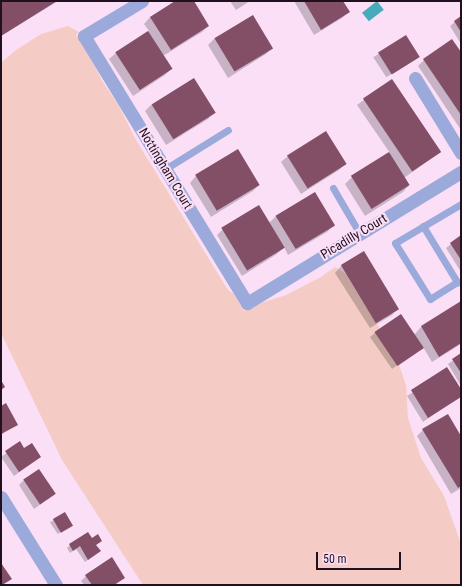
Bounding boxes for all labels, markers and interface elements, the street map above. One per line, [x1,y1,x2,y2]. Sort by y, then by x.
street label: Nottingham Court [135,126,195,212]
street label: Picadilly Court [318,211,390,263]
scale bar [318,544,403,570]
text: 50 m [323,552,347,566]

